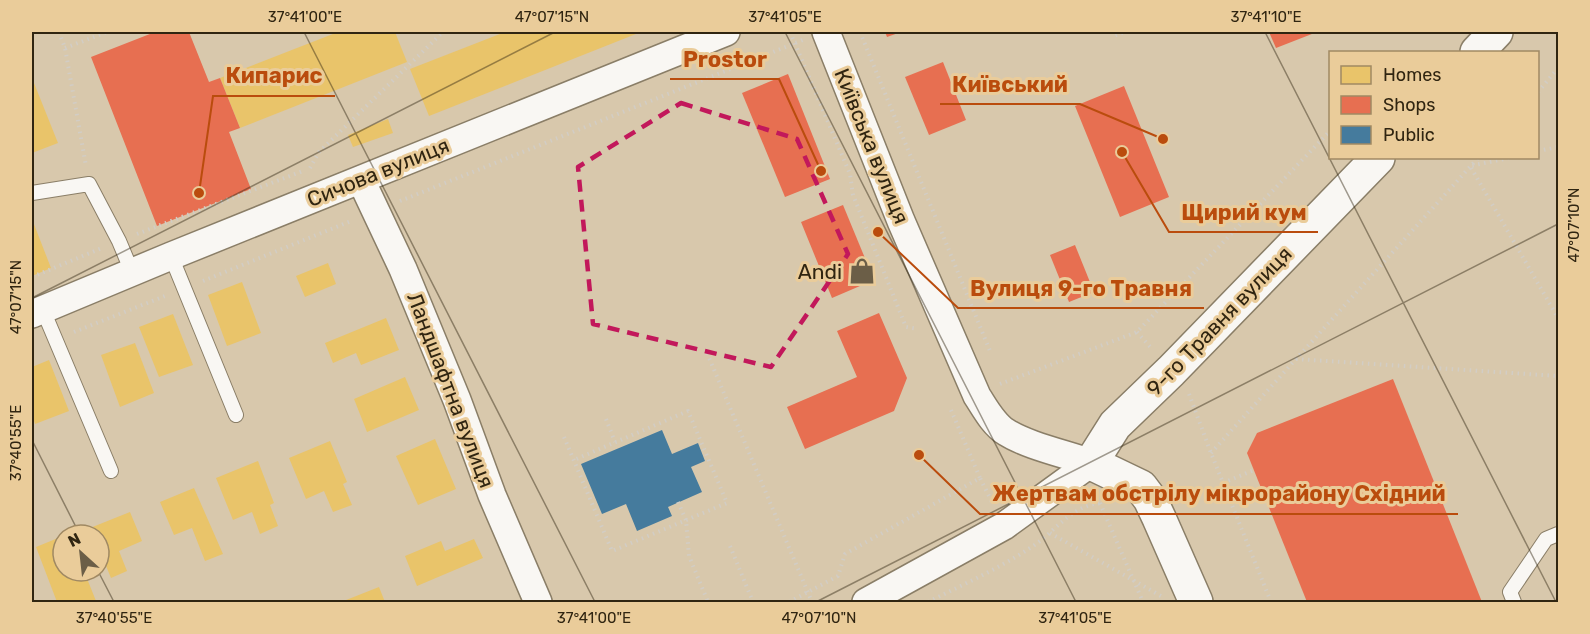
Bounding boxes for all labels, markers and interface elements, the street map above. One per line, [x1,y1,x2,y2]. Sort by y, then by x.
text: 37°41'00"E [268,8,342,26]
text: 47°07'15"N [515,8,589,26]
text: 37°41'05"E [748,8,822,26]
text: 37°41'10"E [1230,8,1302,26]
callout: Prostor [670,39,779,79]
text: Prostor [683,46,767,73]
legend [1329,51,1539,159]
callout: Кипарис [213,56,335,96]
text: Кипарис [225,62,323,89]
callout: Київський [940,64,1080,104]
text: Homes [1383,64,1441,86]
street label: Київська вулиця [829,65,915,227]
text: Київський [952,71,1068,98]
text: Shops [1383,94,1435,116]
text: Public [1383,124,1435,146]
street label: Сичова вулиця [303,132,453,212]
text: 47°07'10"N [1565,187,1583,263]
callout: Щирий кум [1169,192,1318,232]
text: Щирий кум [1181,199,1307,226]
street label: 9-го Травня вулиця [1141,241,1297,401]
shop icon: Andi [847,256,877,286]
place label: Andi [798,259,842,284]
text: 47°07'15"N [7,260,25,334]
callout: Вулиця 9-го Травня [958,268,1204,308]
text: Вулиця 9-го Травня [970,275,1192,302]
street label: Ландшафтна вулиця [402,289,500,491]
text: 37°40'55"E [7,405,25,481]
callout: Жертвам обстрілу мікрорайону Східний [980,474,1458,514]
text: Жертвам обстрілу мікрорайону Східний [992,480,1446,507]
north arrow [51,523,111,583]
text: N [65,529,84,551]
text: 37°40'55"E [76,609,152,627]
text: 37°41'00"E [557,609,631,627]
text: 47°07'10"N [781,609,857,627]
text: 37°41'05"E [1038,609,1112,627]

